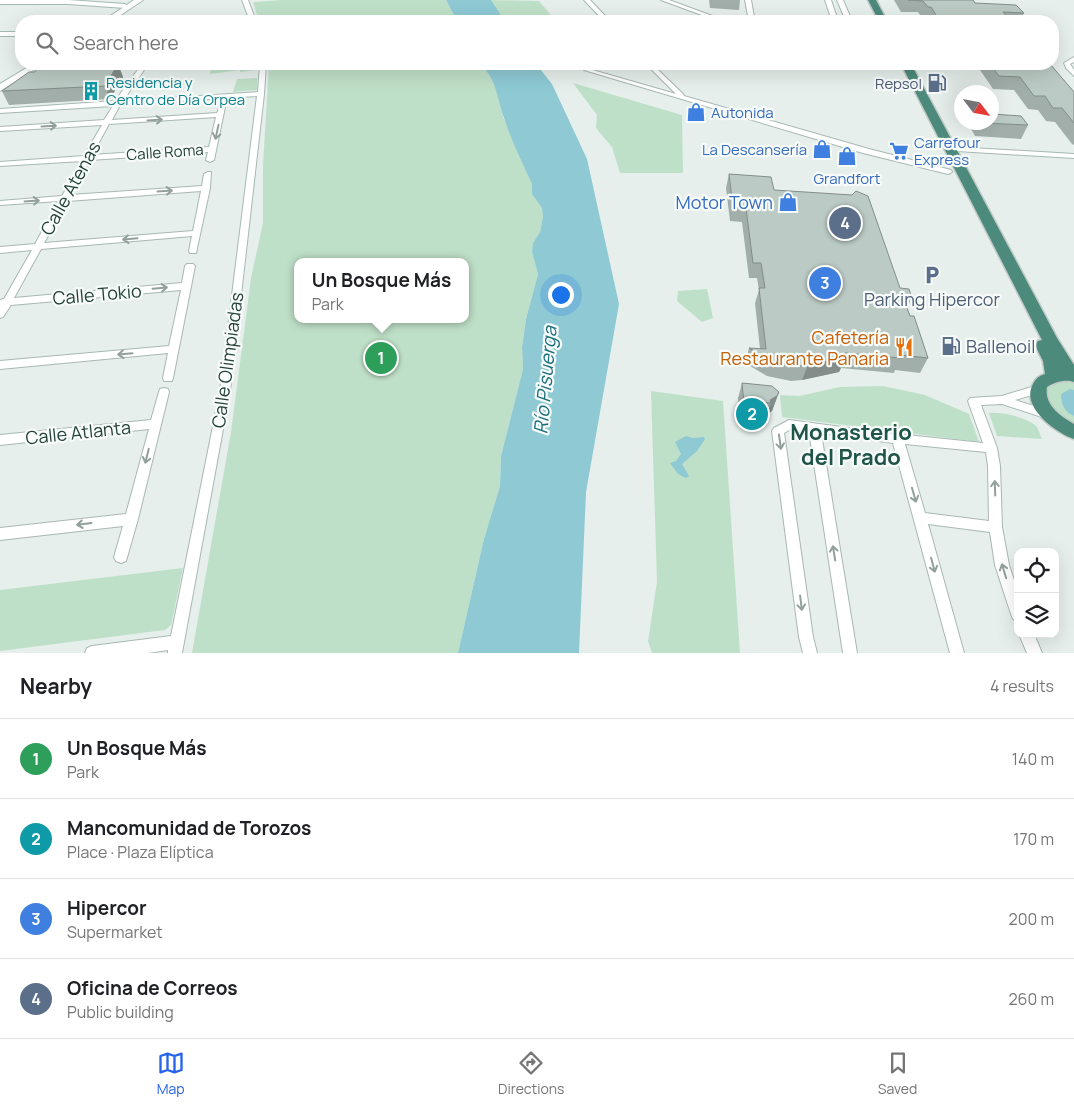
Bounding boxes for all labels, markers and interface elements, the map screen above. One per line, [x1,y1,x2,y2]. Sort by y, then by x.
search box [15,15,1059,70]
icon: search [33,29,61,57]
text: Search here [73,30,179,56]
place label: Residencia y Centro de Día Orpea [106,72,245,110]
fuel station icon: Repsol [926,72,948,94]
place label: Repsol [875,73,922,94]
building icon: Residencia y Centro de Día Orpea [80,80,102,102]
north arrow [954,85,999,130]
shop icon: Autonida [685,101,707,123]
place label: Autonida [711,102,774,123]
one-way arrow [147,115,163,124]
one-way arrow [40,122,56,131]
one-way arrow [211,124,221,140]
place label: Carrefour Express [914,132,981,170]
street label: Calle Atenas [34,137,106,239]
shop icon: La Descansería [811,138,833,160]
street label: Calle Roma [126,139,204,165]
place label: La Descansería [702,139,807,160]
supermarket icon: Carrefour Express [888,140,910,162]
shop icon: Grandfort [836,145,858,167]
place label: Grandfort [813,168,881,189]
one-way arrow [157,186,173,196]
place label: Motor Town [676,190,773,214]
shop icon: Motor Town [777,191,799,213]
one-way arrow [24,197,40,206]
pin: 4 [829,204,861,242]
one-way arrow [122,234,138,244]
popup [294,258,469,323]
pin: 3 [809,264,841,302]
parking icon: Parking Hipercor [921,264,943,286]
text: Un Bosque Más [312,267,451,293]
street label: Calle Tokio [52,278,142,310]
your location [548,282,574,308]
one-way arrow [152,283,168,293]
place label: Parking Hipercor [864,287,1000,311]
street label: Calle Olimpiadas [206,290,248,430]
text: Park [312,293,344,315]
water label: Río Pisuerga [527,324,563,435]
place label: Cafetería Restaurante Panaria [720,325,889,370]
place label: Ballenoil [966,334,1035,358]
fuel station icon: Ballenoil [940,335,962,357]
restaurant icon: Cafetería Restaurante Panaria [893,336,915,358]
pin: 1 [365,339,397,377]
one-way arrow [117,349,133,358]
pin: 2 [736,395,768,433]
street label: Calle Atlanta [24,415,132,449]
district label: Monasterio del Prado [790,417,912,472]
one-way arrow [775,434,785,450]
one-way arrow [142,448,151,464]
one-way arrow [990,480,999,496]
one-way arrow [910,487,919,503]
one-way arrow [76,519,92,529]
one-way arrow [829,545,839,561]
map controls [1014,548,1059,638]
button: locate [1014,548,1059,593]
one-way arrow [929,557,939,573]
one-way arrow [999,564,1009,580]
button: layers [1014,593,1059,638]
one-way arrow [797,595,807,611]
text: Nearby [20,672,92,700]
text: 4 results [990,675,1054,697]
text: Un Bosque Más [67,735,206,761]
text: 1 [32,748,40,770]
text: 140 m [1012,748,1054,770]
text: Park [67,761,99,783]
text: Mancomunidad de Torozos [67,815,311,841]
text: 2 [31,828,41,850]
text: 170 m [1013,828,1054,850]
text: Place · Plaza Elíptica [67,841,214,863]
text: Hipercor [67,895,147,921]
text: 3 [31,908,41,930]
text: 200 m [1009,908,1054,930]
text: Supermarket [67,921,163,943]
text: Oficina de Correos [67,975,238,1001]
text: 4 [31,988,41,1010]
text: 260 m [1008,988,1054,1010]
text: Public building [67,1001,174,1023]
tab: Map [157,1049,185,1098]
tab: Directions [498,1049,564,1098]
tab: Saved [878,1049,917,1098]

